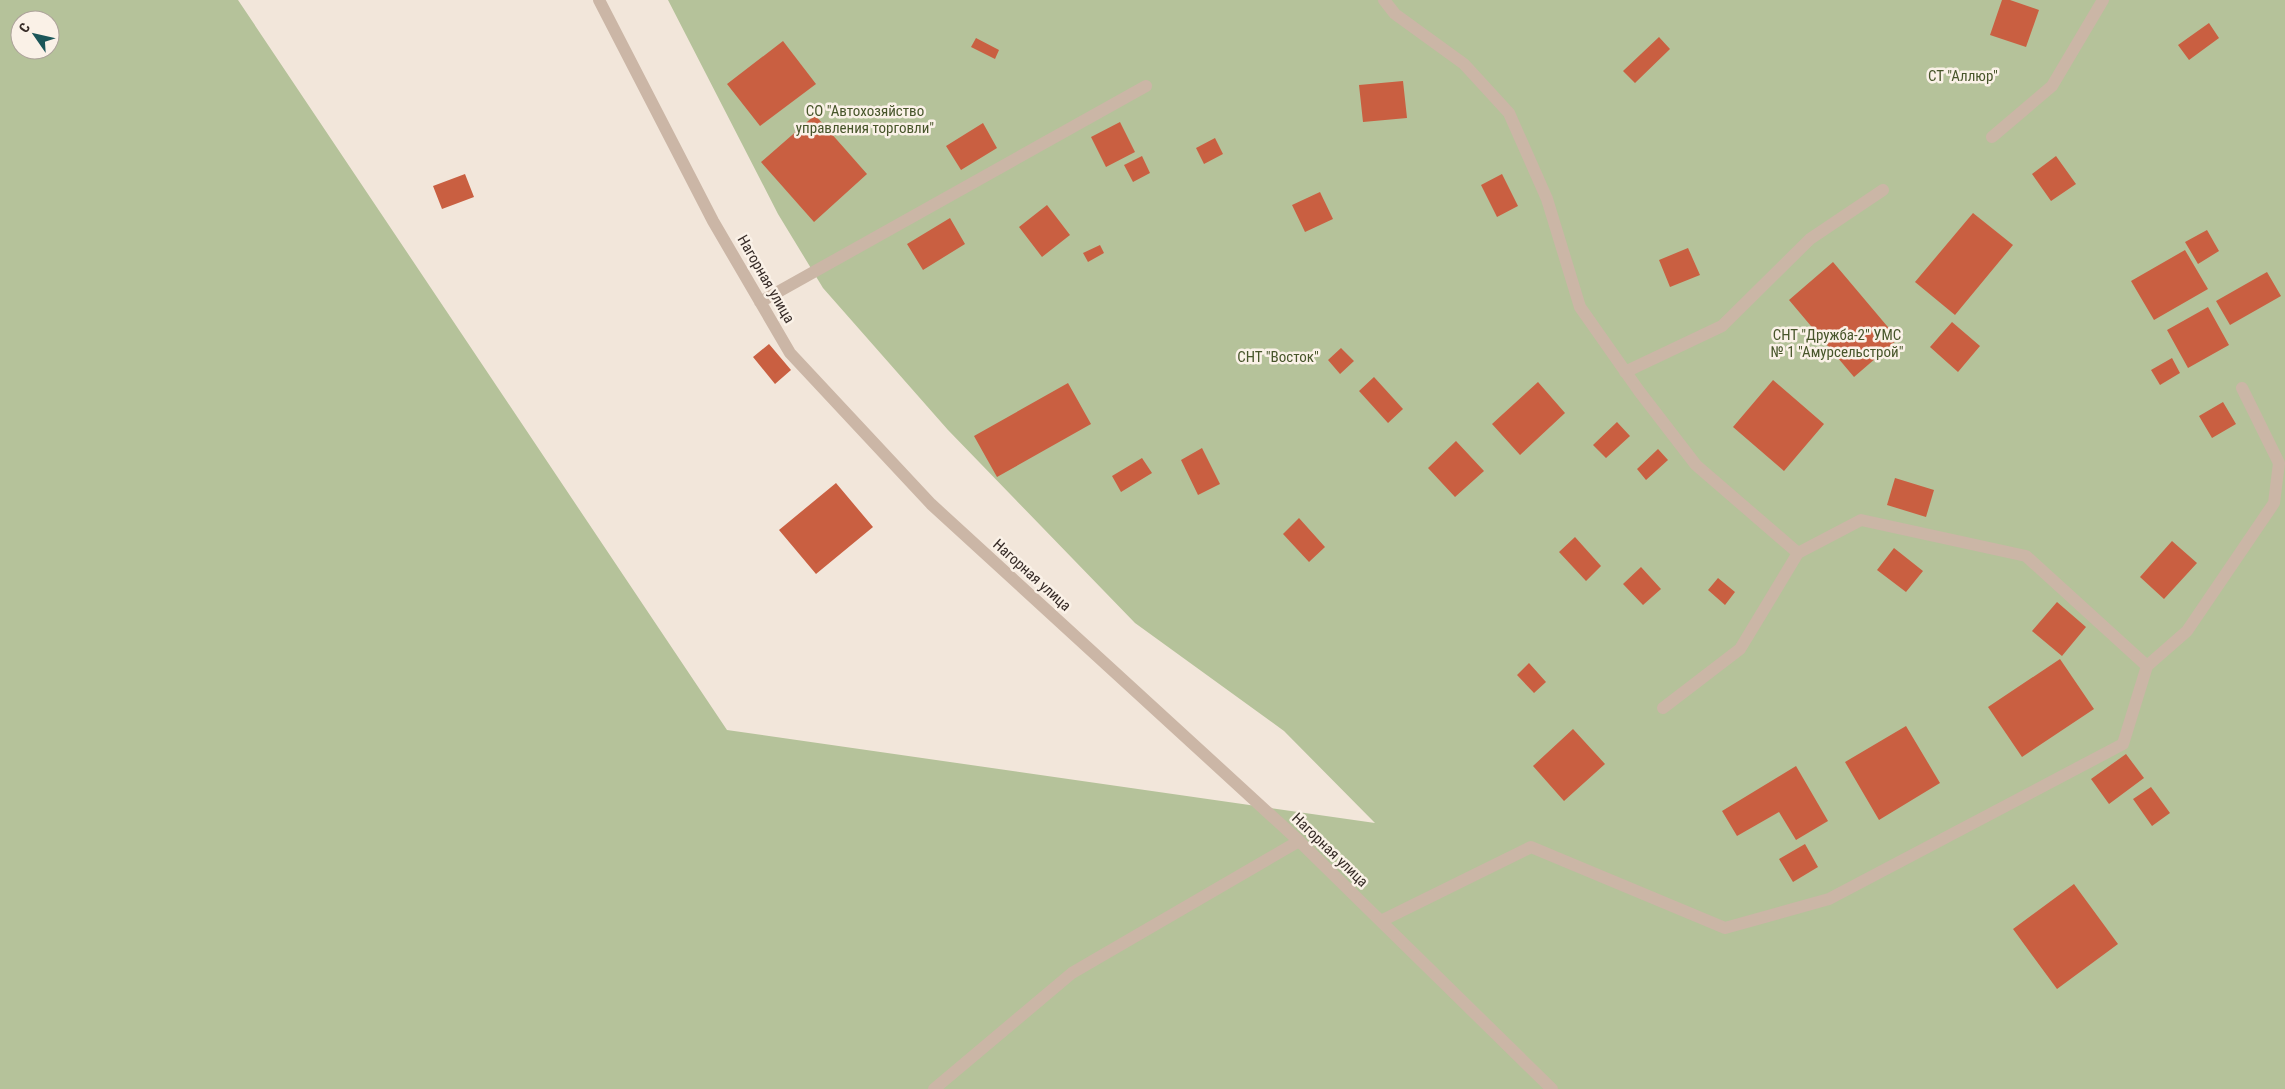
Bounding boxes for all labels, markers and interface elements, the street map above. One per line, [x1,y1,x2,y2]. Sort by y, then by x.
north arrow [10,10,60,60]
text: С [15,20,33,36]
park label: СТ "Аллюр" [1928,67,1998,85]
park label: СО "Автохозяйство управления торговли" [796,102,934,137]
street label: Нагорная улица [734,232,798,326]
park label: СНТ "Дружба-2" УМС № 1 "Амурсельстрой" [1771,326,1904,361]
park label: СНТ "Восток" [1237,348,1319,366]
street label: Нагорная улица [989,535,1075,615]
street label: Нагорная улица [1288,809,1372,891]

